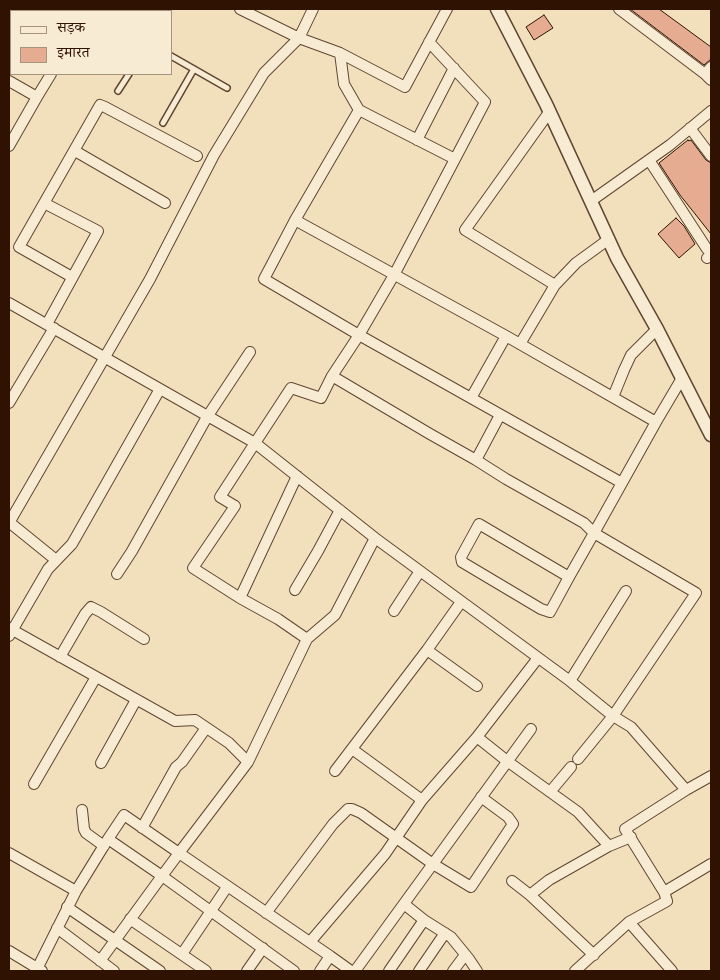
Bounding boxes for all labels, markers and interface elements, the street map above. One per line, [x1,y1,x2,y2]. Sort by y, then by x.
legend [10,10,172,75]
text: सड़क [57,18,85,36]
text: इमारत [57,43,90,61]

